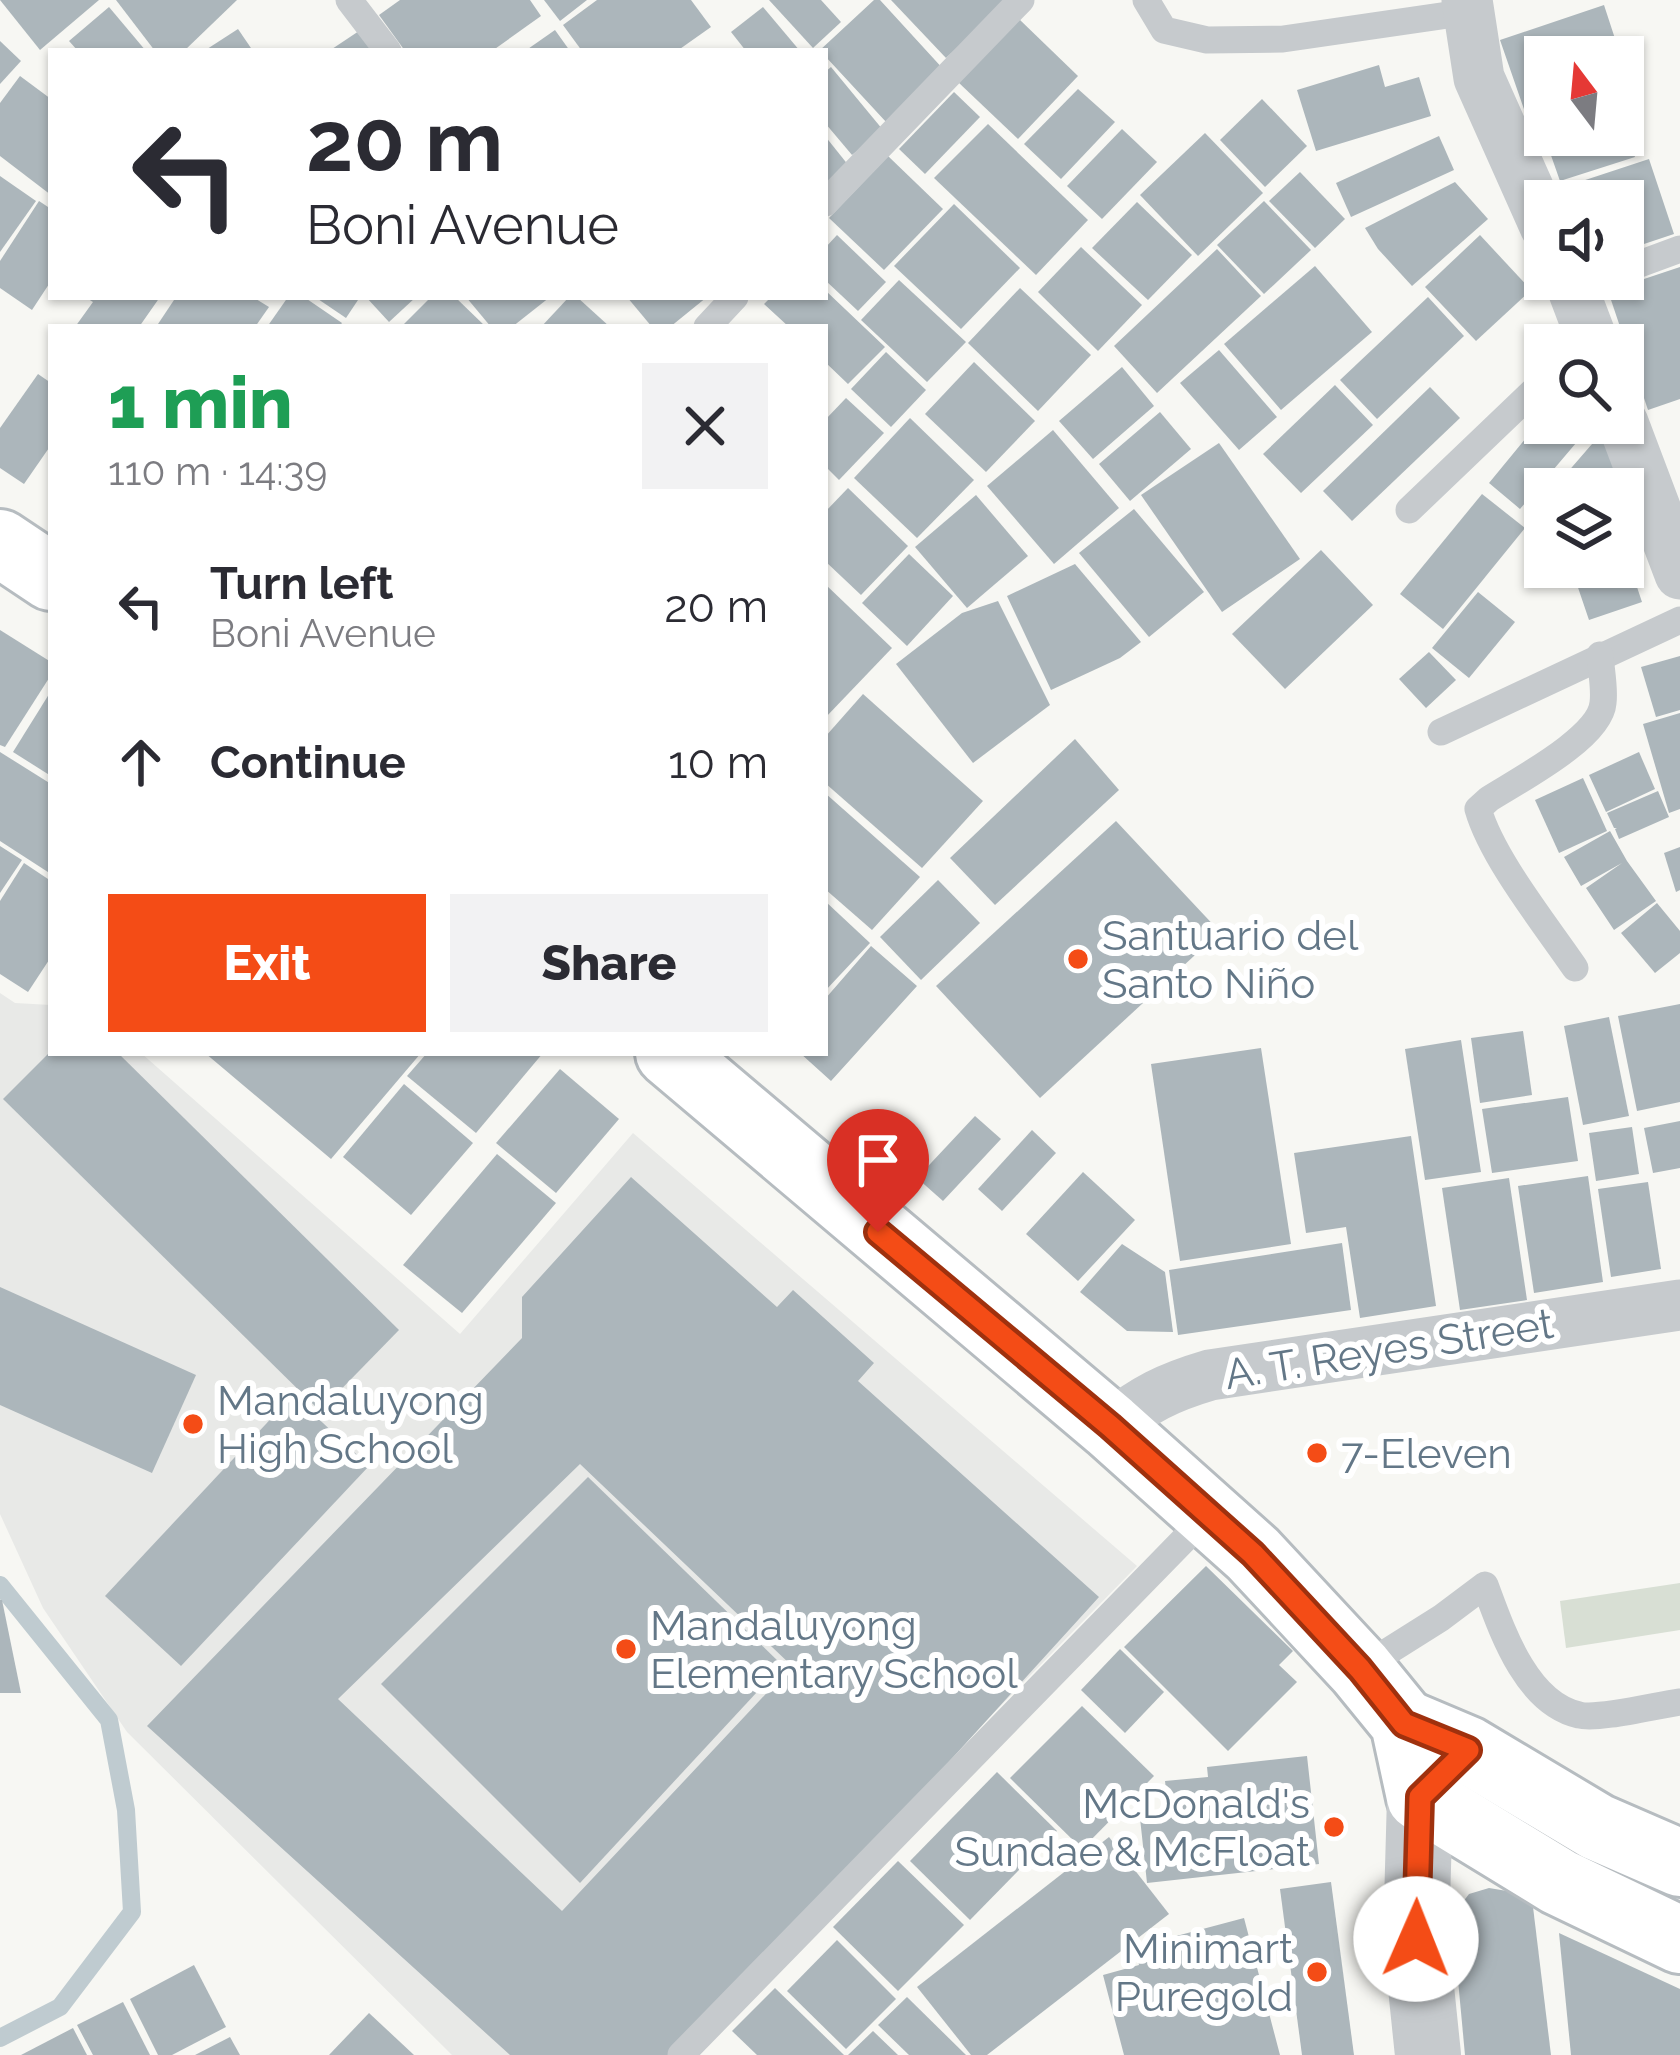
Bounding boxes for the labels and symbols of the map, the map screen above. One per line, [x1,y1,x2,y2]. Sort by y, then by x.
north arrow [1524,36,1644,156]
place label: Santuario del Santo Niño [1102,911,1359,1008]
marker: Santuario del Santo Niño [1065,946,1091,972]
pin [827,1109,929,1232]
street label: A. T. Reyes Street [1221,1299,1557,1399]
place label: Mandaluyong High School [217,1376,484,1473]
marker: Mandaluyong High School [180,1411,206,1437]
place label: 7-Eleven [1341,1429,1512,1478]
marker: 7-Eleven [1304,1440,1330,1466]
place label: Mandaluyong Elementary School [650,1601,1018,1698]
marker: Mandaluyong Elementary School [613,1636,639,1662]
place label: McDonald's Sundae & McFloat [954,1779,1310,1876]
marker: McDonald's Sundae & McFloat [1321,1814,1347,1840]
position arrow [1353,1876,1479,2002]
place label: Minimart Puregold [1115,1924,1293,2021]
marker: Minimart Puregold [1304,1959,1330,1985]

